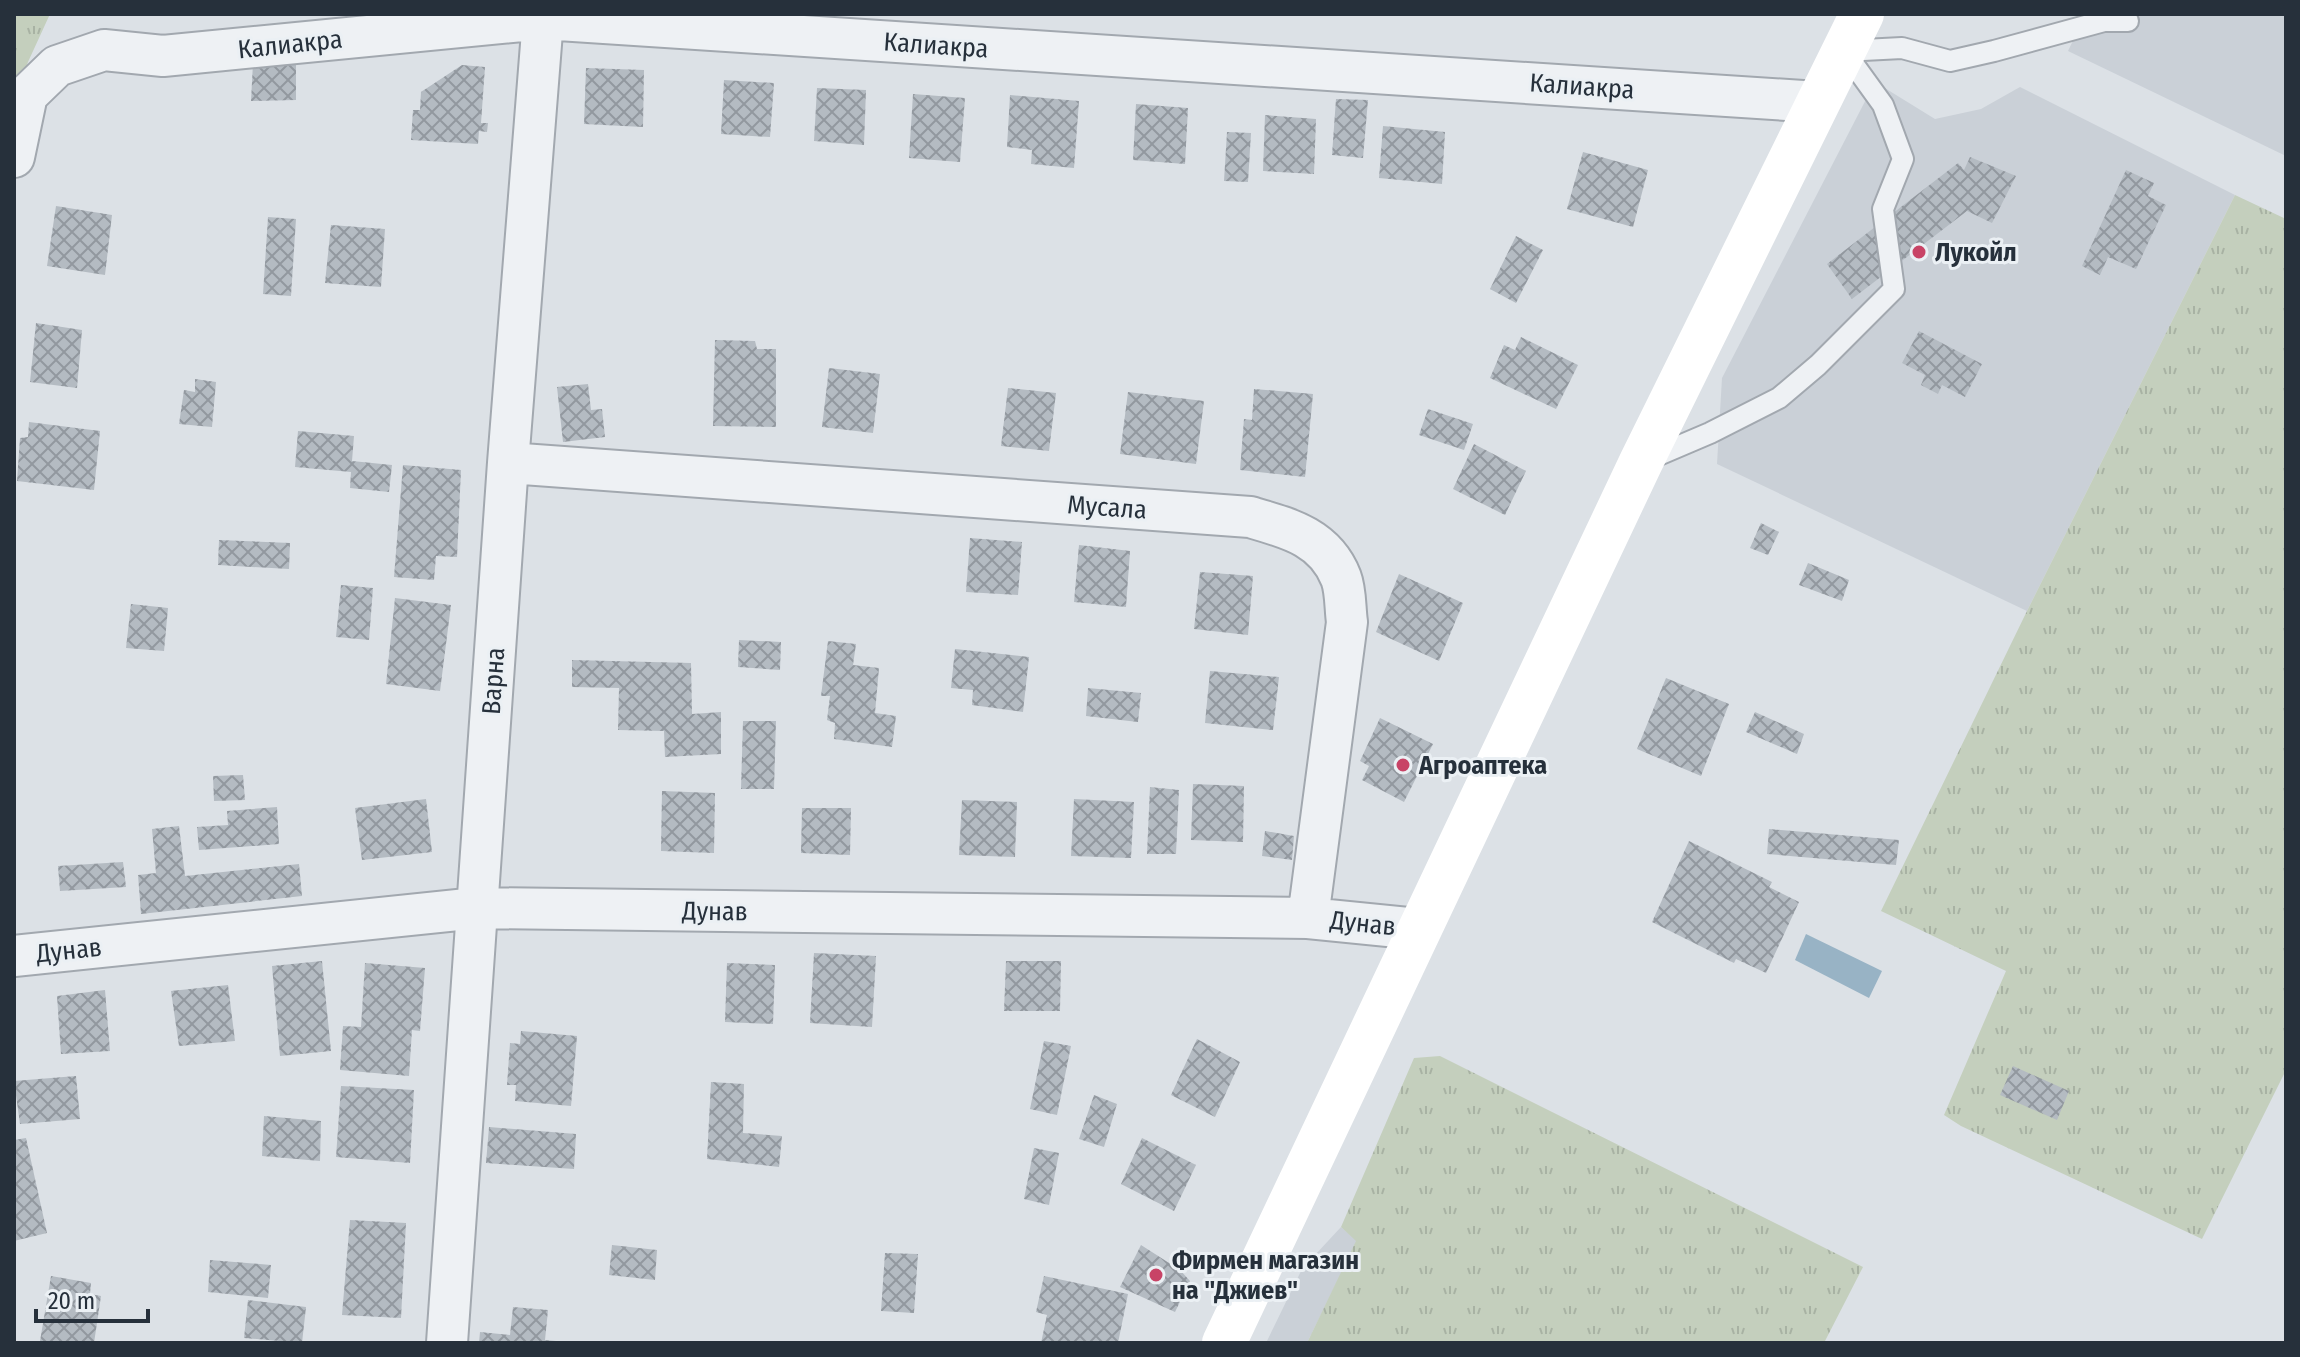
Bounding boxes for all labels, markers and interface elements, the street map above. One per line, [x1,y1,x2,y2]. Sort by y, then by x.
street label: Калиакра [236,24,344,65]
street label: Калиакра [882,26,989,65]
street label: Калиакра [1528,67,1635,106]
place label: Лукойл [1935,237,2017,268]
marker: Лукойл [1910,243,1928,261]
street label: Мусала [1066,489,1148,526]
street label: Варна [476,646,511,716]
place label: Агроаптека [1418,750,1547,781]
marker: Агроаптека [1394,756,1412,774]
street label: Дунав [681,895,748,928]
street label: Дунав [1328,905,1397,942]
street label: Дунав [34,932,103,969]
place label: Фирмен магазин на "Джиев" [1172,1245,1359,1306]
marker: Фирмен магазин на "Джиев" [1147,1266,1165,1284]
scale bar [36,1273,148,1323]
text: 20 m [48,1287,95,1315]

